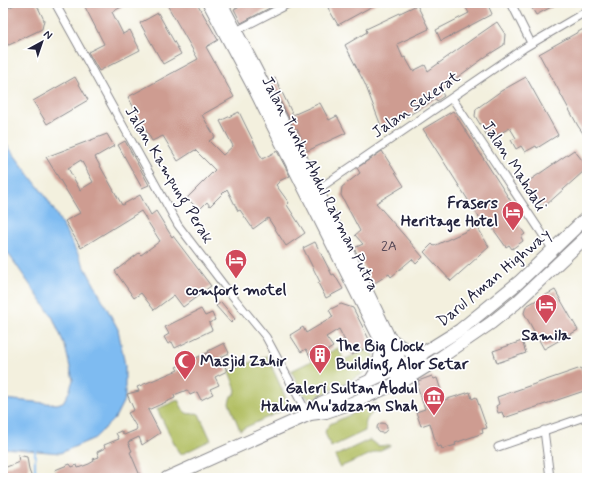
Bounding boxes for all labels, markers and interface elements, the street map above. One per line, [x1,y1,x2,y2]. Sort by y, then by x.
north arrow [22,22,62,62]
text: N [40,27,55,43]
street label: Jalan Sekerat [368,67,465,143]
street label: Jalan Tunku Abdul Rahman Putra [256,73,384,295]
street label: Jalan Kampung Perak [119,102,218,248]
street label: Jalan Mahdali [477,117,551,215]
place label: Frasers Heritage Hotel [401,193,498,233]
hotel icon: Frasers Heritage Hotel [500,199,526,232]
street label: Darul Aman Highway [433,224,555,332]
house number: 2A [381,237,397,255]
hotel icon: comfort motel [223,247,249,280]
place label: comfort motel [186,280,286,303]
hotel icon: Samila [533,292,559,325]
place label: Samila [522,325,571,346]
place label: The Big Clock Building, Alor Setar [336,336,469,377]
building icon: The Big Clock Building, Alor Setar [307,342,333,375]
mosque icon: Masjid Zahir [172,348,198,381]
place label: Masjid Zahir [200,351,287,372]
place label: Galeri Sultan Abdul Halim Mu'adzam Shah [261,378,418,417]
museum icon: Galeri Sultan Abdul Halim Mu'adzam Shah [421,384,447,417]

